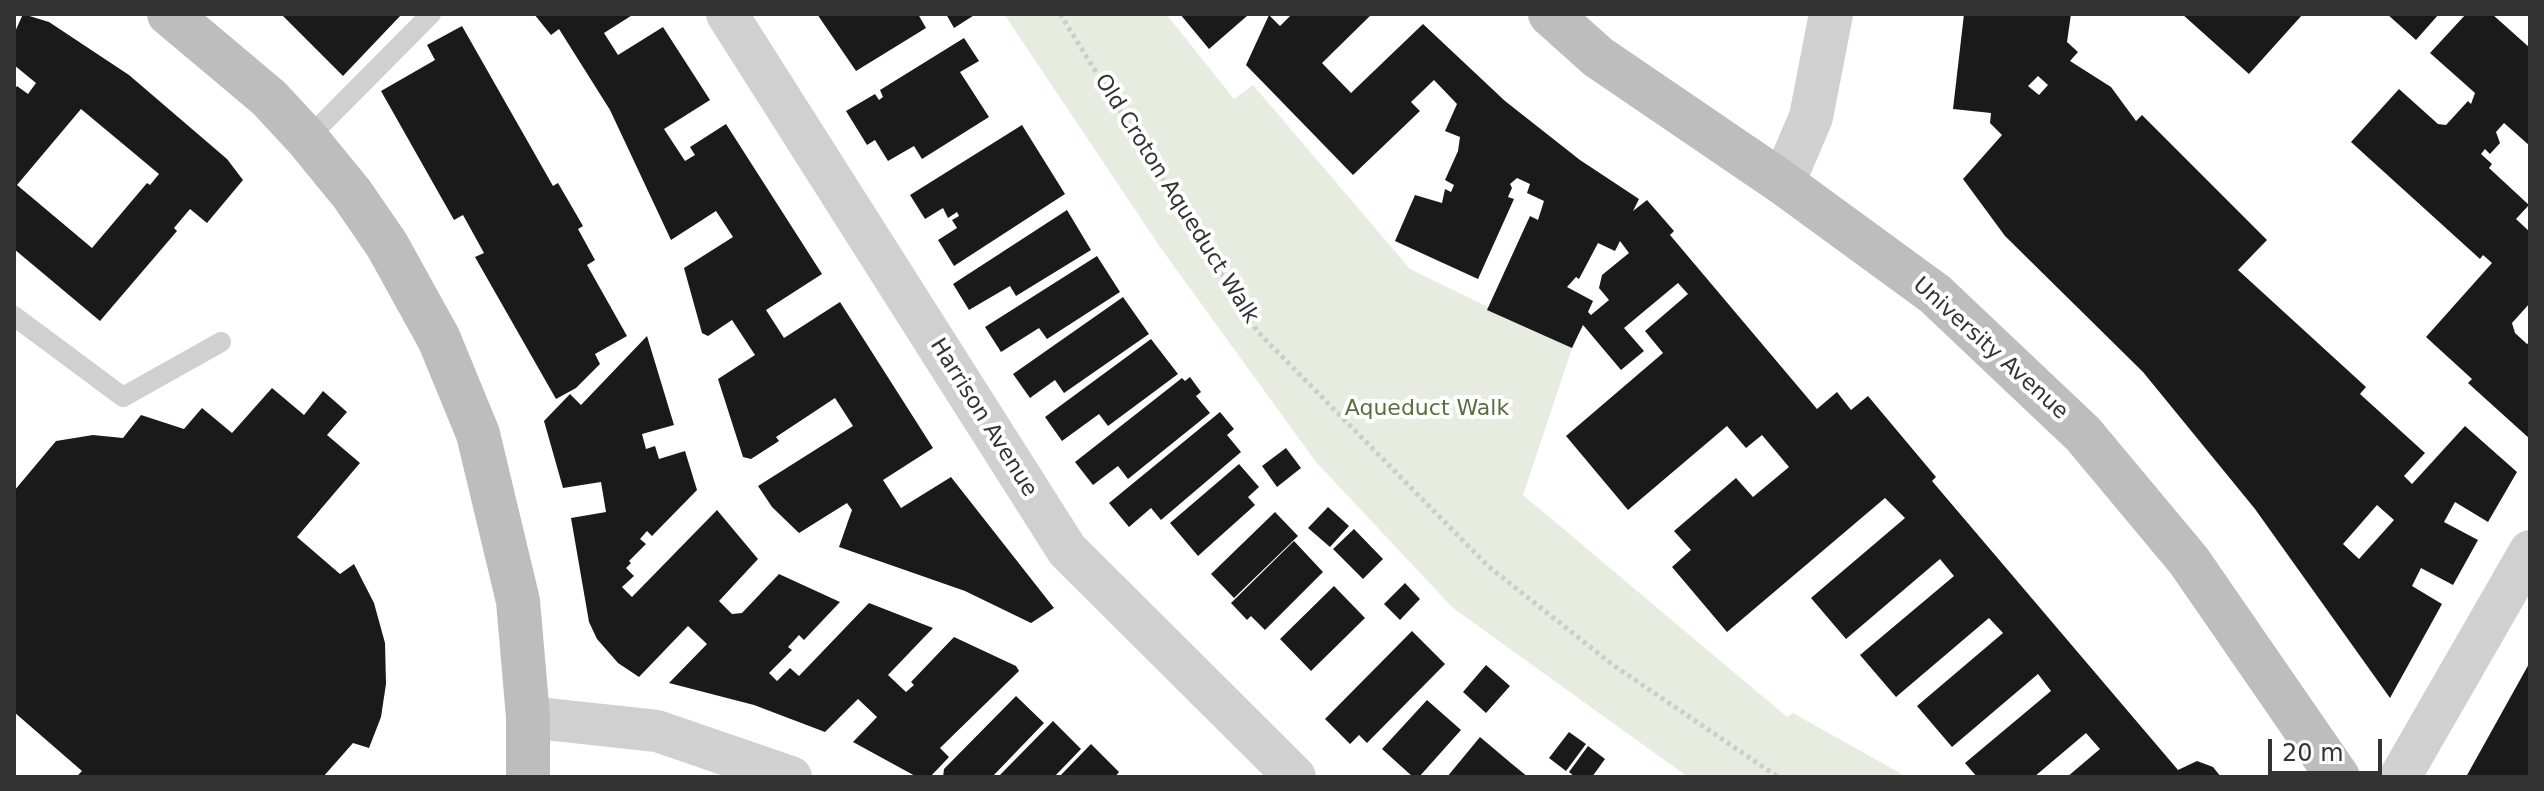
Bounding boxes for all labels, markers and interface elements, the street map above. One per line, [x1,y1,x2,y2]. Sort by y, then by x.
street label: Old Croton Aqueduct Walk [1088,69,1264,329]
street label: University Avenue [1907,272,2073,426]
street label: Harrison Avenue [924,334,1042,502]
park label: Aqueduct Walk [1345,396,1509,422]
scale bar [2272,723,2386,773]
text: 20 m [2282,739,2344,767]

